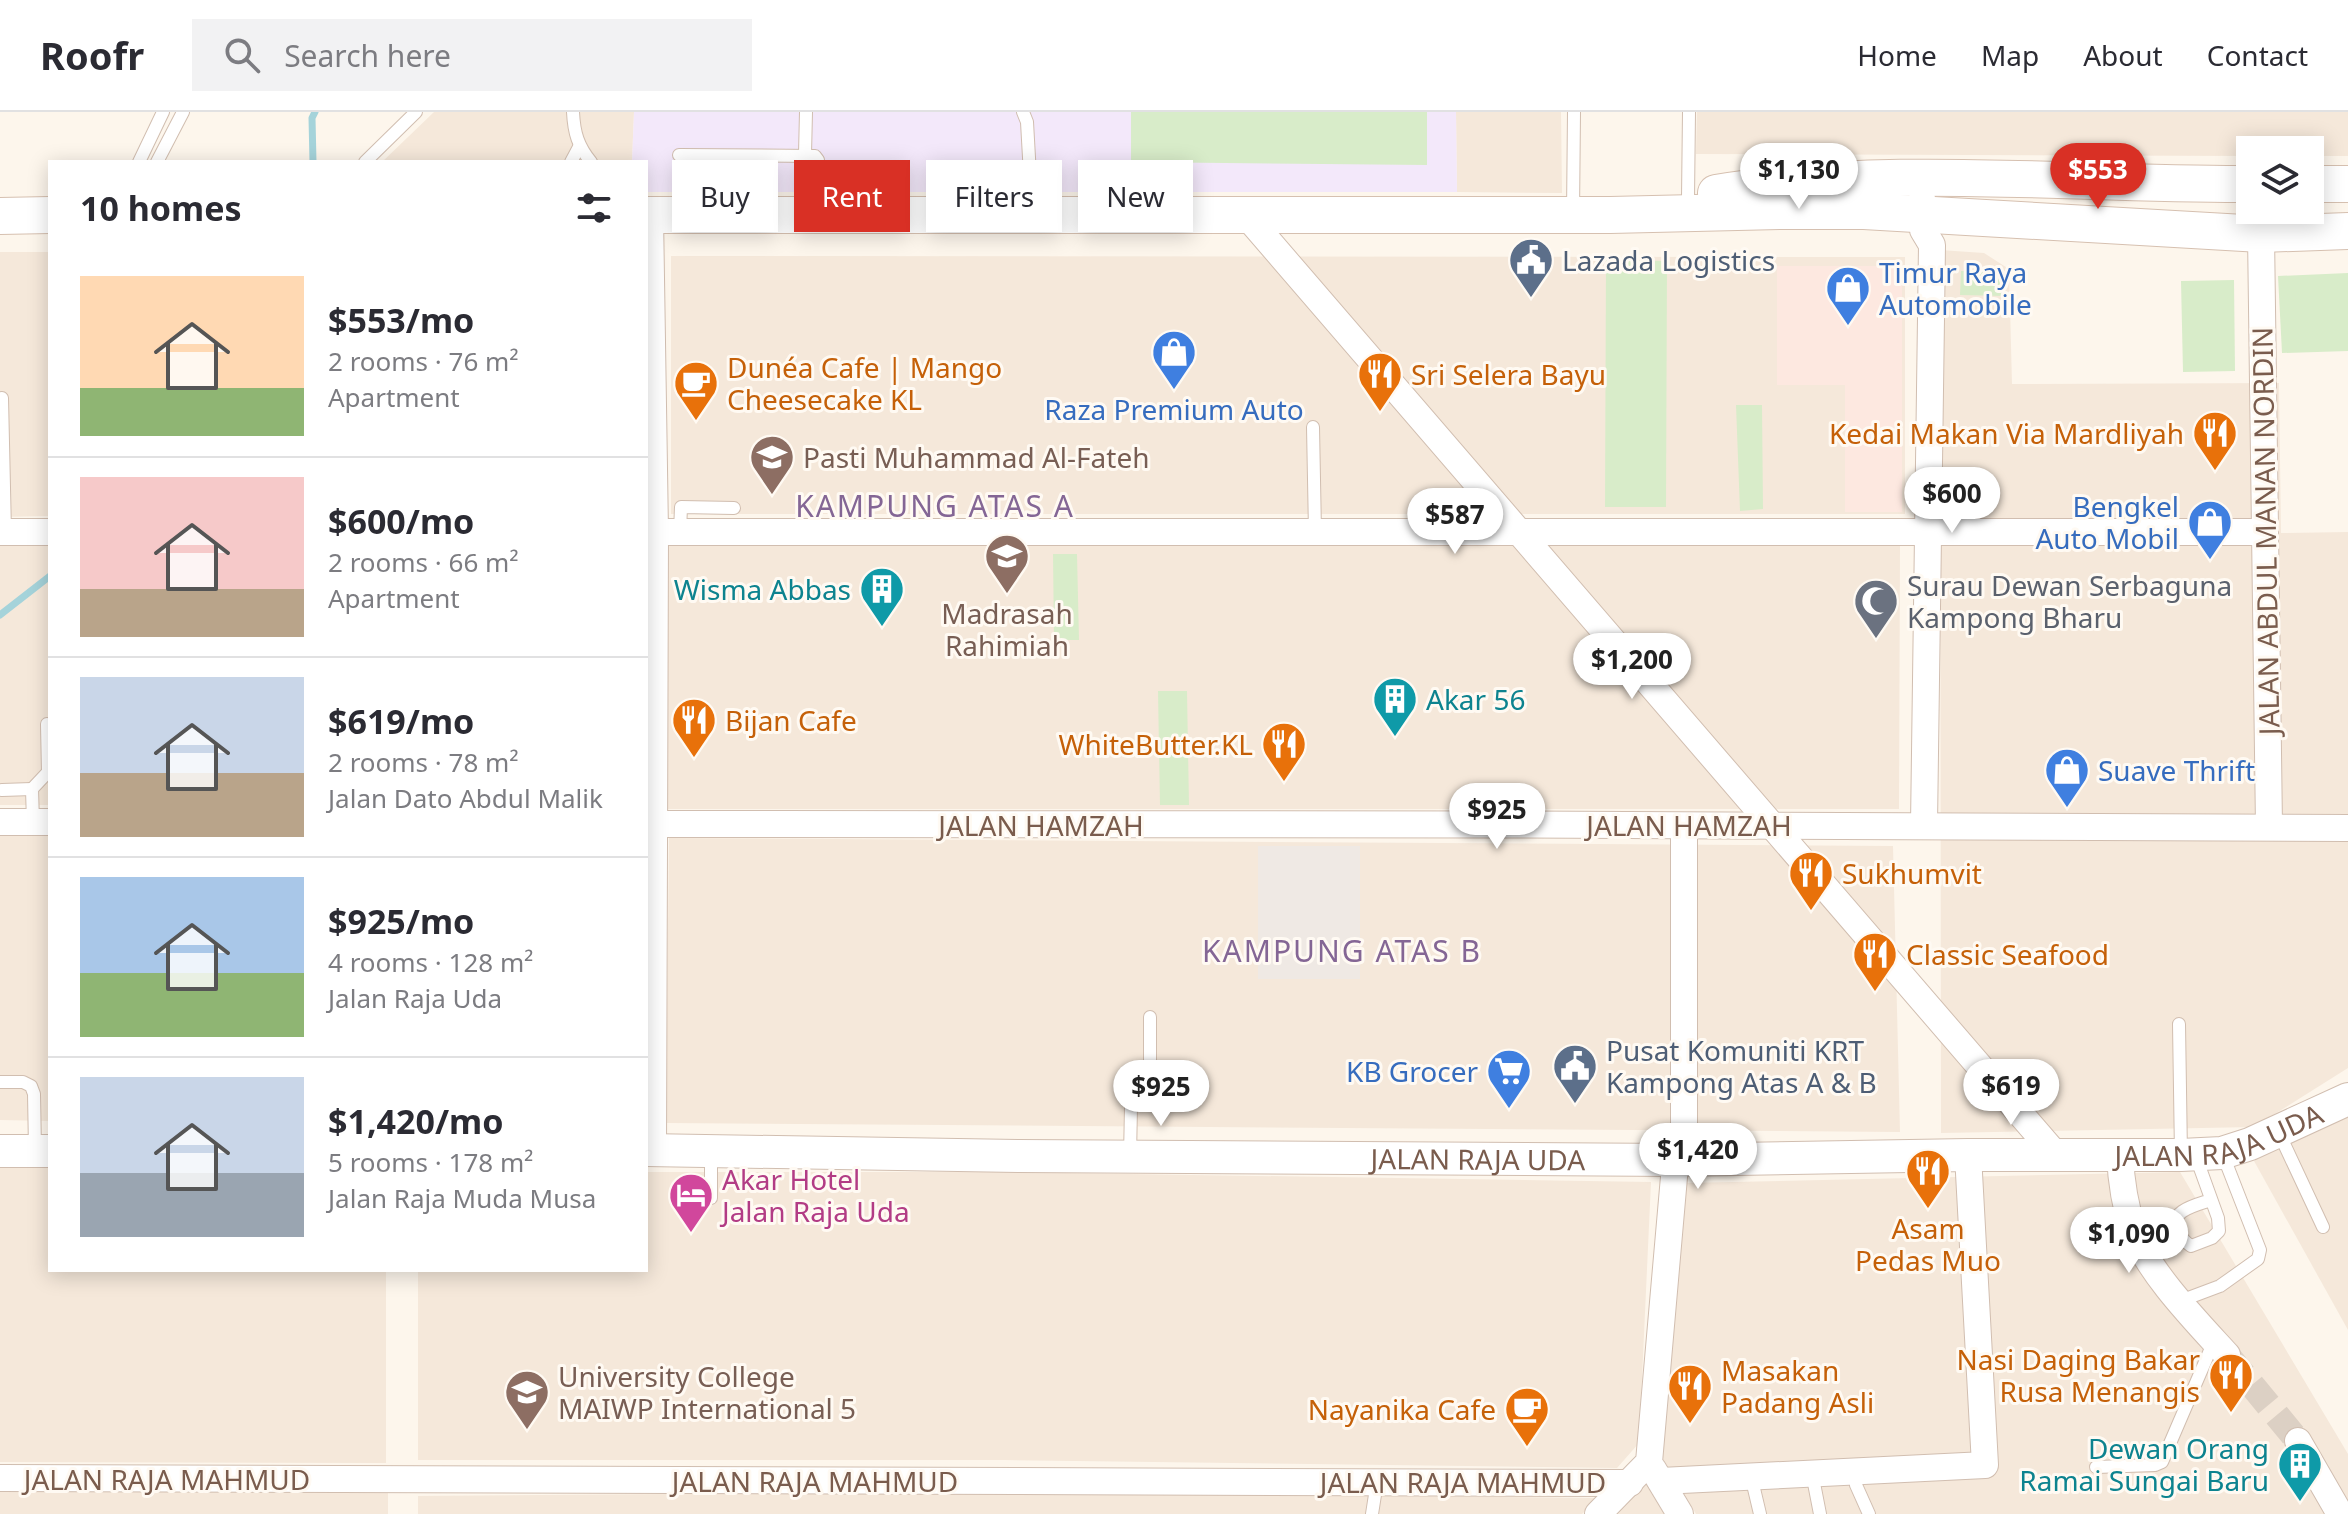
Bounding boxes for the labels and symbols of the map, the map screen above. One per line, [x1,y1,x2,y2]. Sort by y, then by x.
pin: $1,130 [1734,143,1864,211]
pin: $553 [2051,143,2145,211]
public building icon: Lazada Logistics [1507,236,1555,299]
place label: Lazada Logistics [1562,241,1775,279]
place label: Timur Raya Automobile [1879,253,2032,323]
shop icon: Timur Raya Automobile [1824,264,1872,327]
street label: JALAN ABDUL MANAN NORDIN [2242,326,2288,739]
shop icon: Raza Premium Auto [1150,328,1198,391]
place label: Dunéa Cafe | Mango Cheesecake KL [727,348,1002,418]
restaurant icon: Sri Selera Bayu [1356,350,1404,413]
place label: Sri Selera Bayu [1411,355,1606,393]
cafe icon: Dunéa Cafe | Mango Cheesecake KL [672,359,720,422]
place label: Raza Premium Auto [1044,390,1304,428]
restaurant icon: Kedai Makan Via Mardliyah [2191,409,2239,472]
place label: Kedai Makan Via Mardliyah [1829,414,2184,452]
school or university icon: Pasti Muhammad Al-Fateh [748,433,796,496]
place label: Pasti Muhammad Al-Fateh [803,438,1150,476]
pin: $600 [1905,467,1999,535]
district label: KAMPUNG ATAS A [795,485,1075,526]
place label: Bengkel Auto Mobil [2035,487,2179,557]
pin: $587 [1408,488,1502,556]
shop icon: Bengkel Auto Mobil [2186,498,2234,561]
school or university icon: Madrasah Rahimiah [983,532,1031,595]
building icon: Wisma Abbas [858,565,906,628]
place label: Surau Dewan Serbaguna Kampong Bharu [1907,566,2232,636]
place label: Wisma Abbas [674,570,851,608]
mosque icon: Surau Dewan Serbaguna Kampong Bharu [1852,577,1900,640]
place label: Madrasah Rahimiah [941,594,1073,664]
pin: $1,200 [1567,633,1697,701]
building icon: Akar 56 [1371,675,1419,738]
place label: Akar 56 [1426,680,1525,718]
restaurant icon: Bijan Cafe [670,696,718,759]
place label: Bijan Cafe [725,701,857,739]
restaurant icon: WhiteButter.KL [1260,720,1308,783]
place label: WhiteButter.KL [1058,725,1253,763]
shop icon: Suave Thrift [2043,746,2091,809]
place label: Suave Thrift [2098,751,2255,789]
pin: $925 [1450,783,1544,851]
street label: JALAN HAMZAH [935,806,1144,844]
street label: JALAN HAMZAH [1583,806,1792,844]
restaurant icon: Sukhumvit [1787,849,1835,912]
place label: Sukhumvit [1842,854,1982,892]
district label: KAMPUNG ATAS B [1202,930,1482,971]
restaurant icon: Classic Seafood [1851,930,1899,993]
place label: Classic Seafood [1906,935,2109,973]
place label: Pusat Komuniti KRT Kampong Atas A & B [1606,1031,1877,1101]
public building icon: Pusat Komuniti KRT Kampong Atas A & B [1551,1042,1599,1105]
supermarket icon: KB Grocer [1485,1047,1533,1110]
place label: KB Grocer [1346,1052,1478,1090]
pin: $619 [1964,1059,2058,1127]
pin: $925 [1114,1060,1208,1128]
street label: JALAN RAJA UDA [2112,1094,2329,1174]
pin: $1,420 [1633,1123,1763,1191]
street label: JALAN RAJA UDA [1368,1139,1585,1178]
restaurant icon: Asam Pedas Muo [1904,1147,1952,1210]
place label: Akar Hotel Jalan Raja Uda [719,1160,910,1230]
hotel icon: Akar Hotel Jalan Raja Uda [667,1171,715,1234]
pin: $1,090 [2064,1207,2194,1275]
place label: Asam Pedas Muo [1855,1209,2001,1279]
place label: Nasi Daging Bakar Rusa Menangis [1957,1340,2200,1410]
place label: Masakan Padang Asli [1721,1351,1874,1421]
restaurant icon: Nasi Daging Bakar Rusa Menangis [2207,1351,2255,1414]
place label: University College MAIWP International 5 [558,1357,856,1427]
restaurant icon: Masakan Padang Asli [1666,1362,1714,1425]
school or university icon: University College MAIWP International 5 [503,1368,551,1431]
cafe icon: Nayanika Cafe [1503,1385,1551,1448]
place label: Nayanika Cafe [1308,1390,1496,1428]
place label: Dewan Orang Ramai Sungai Baru [2019,1429,2269,1499]
building icon: Dewan Orang Ramai Sungai Baru [2276,1440,2324,1503]
street label: JALAN RAJA MAHMUD [21,1460,310,1498]
street label: JALAN RAJA MAHMUD [669,1462,958,1500]
street label: JALAN RAJA MAHMUD [1317,1463,1606,1501]

